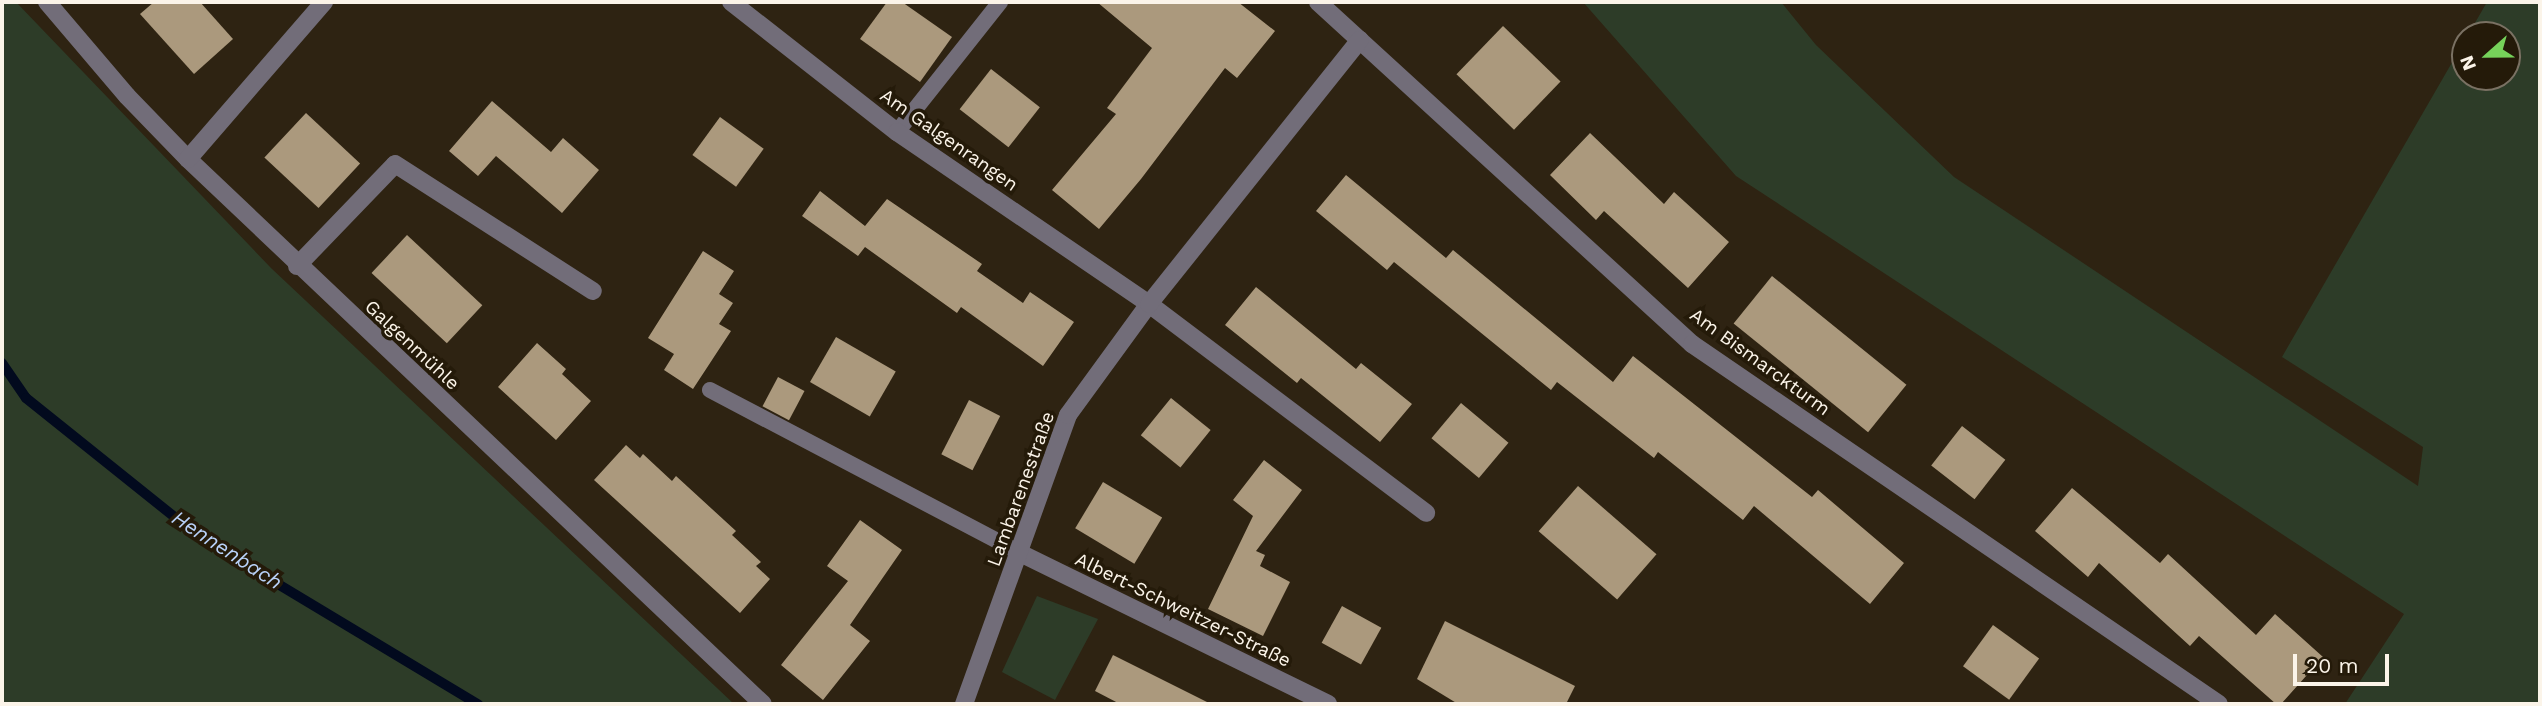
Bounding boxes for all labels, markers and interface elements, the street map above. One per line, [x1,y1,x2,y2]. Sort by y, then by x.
north arrow [2451,21,2521,91]
text: N [2455,52,2481,74]
street label: Am Galgenrangen [876,84,1022,196]
street label: Galgenmühle [360,295,464,395]
street label: Am Bismarckturm [1685,303,1835,421]
street label: Lambarenestraße [982,409,1060,569]
water label: Hennenbach [167,505,287,595]
street label: Albert-Schweitzer-Straße [1072,548,1294,672]
scale bar [2297,640,2393,684]
text: 20 m [2306,653,2358,678]

